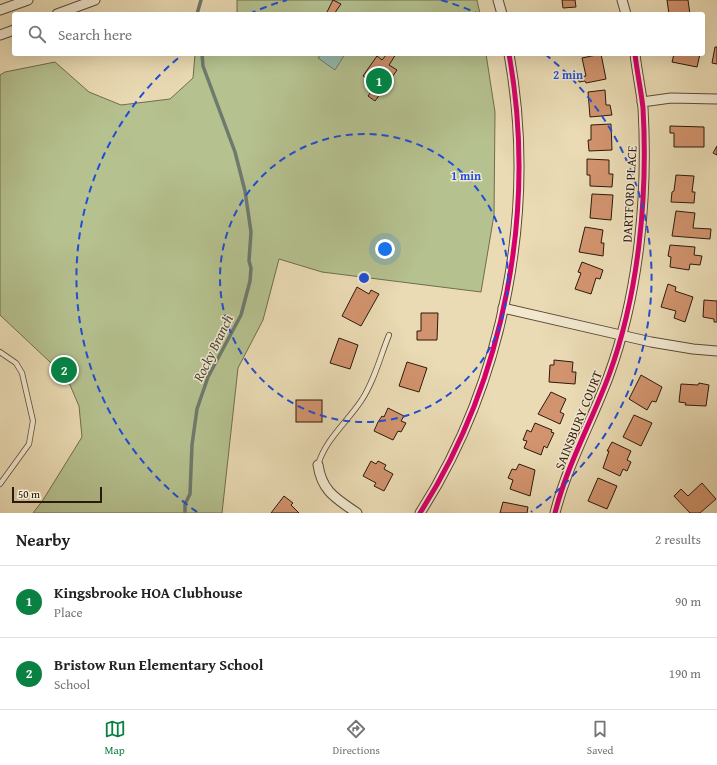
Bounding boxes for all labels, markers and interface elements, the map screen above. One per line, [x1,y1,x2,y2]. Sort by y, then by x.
search box [12,12,705,56]
icon: search [26,23,48,45]
text: Search here [58,24,132,45]
pin: 1 [366,66,392,96]
text: 2 min [553,66,583,83]
street label: DARTFORD PLACE [617,145,642,243]
text: 1 min [451,167,481,184]
your location [375,239,395,259]
centre of rings [357,271,371,285]
water label: Rocky Branch [188,311,238,386]
pin: 2 [51,355,77,385]
street label: SAINSBURY COURT [550,367,607,473]
scale bar [12,485,102,504]
text: 50 m [18,486,40,502]
text: Nearby [16,527,70,552]
text: 2 results [655,530,701,549]
text: Kingsbrooke HOA Clubhouse [54,582,243,603]
text: 1 [26,592,32,611]
text: 90 m [675,592,701,611]
text: Place [54,603,83,622]
text: Bristow Run Elementary School [54,654,263,675]
text: 2 [26,664,32,683]
text: 190 m [669,664,701,683]
text: School [54,675,90,694]
tab: Map [104,718,126,758]
tab: Directions [333,718,380,758]
tab: Saved [587,718,613,758]

